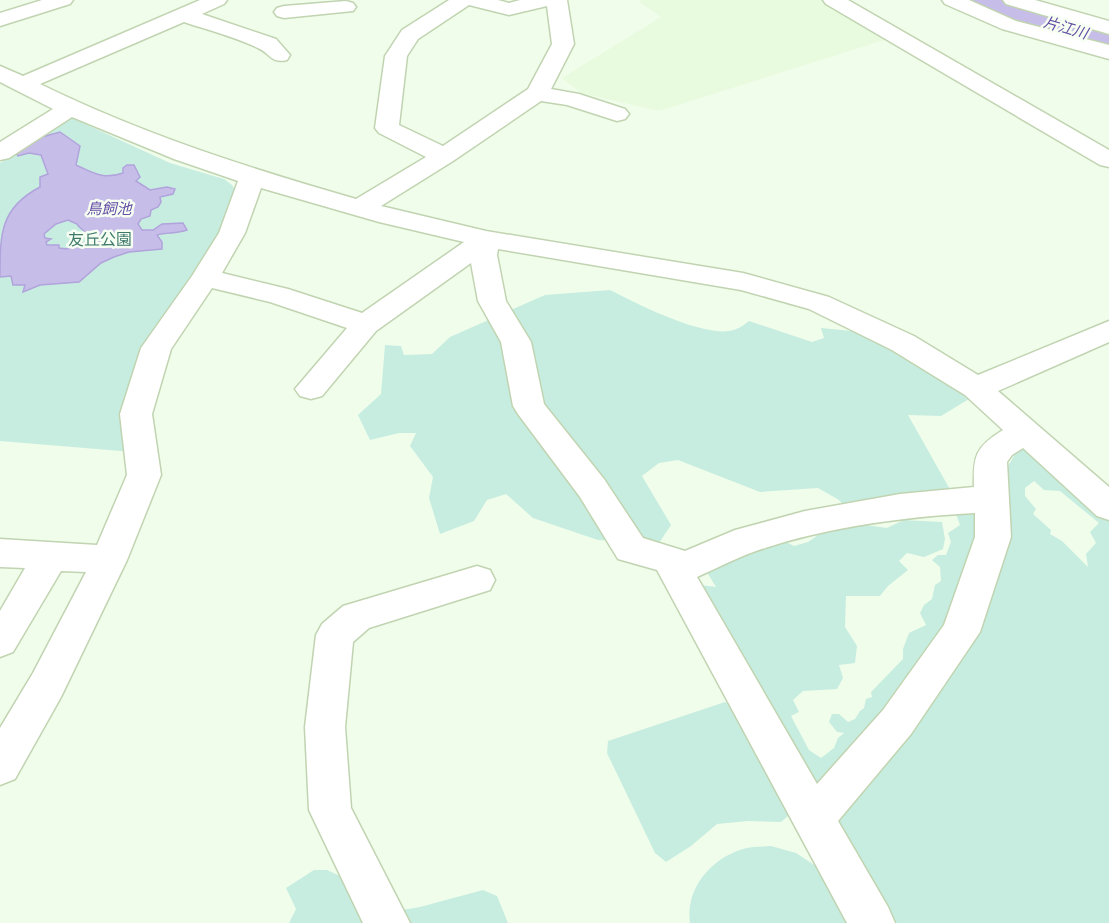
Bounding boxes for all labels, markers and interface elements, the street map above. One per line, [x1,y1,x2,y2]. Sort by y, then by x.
water label: 片江川 [1042,12,1092,42]
water label: 鳥飼池 [86,199,133,217]
park label: 友丘公園 [68,229,132,249]

